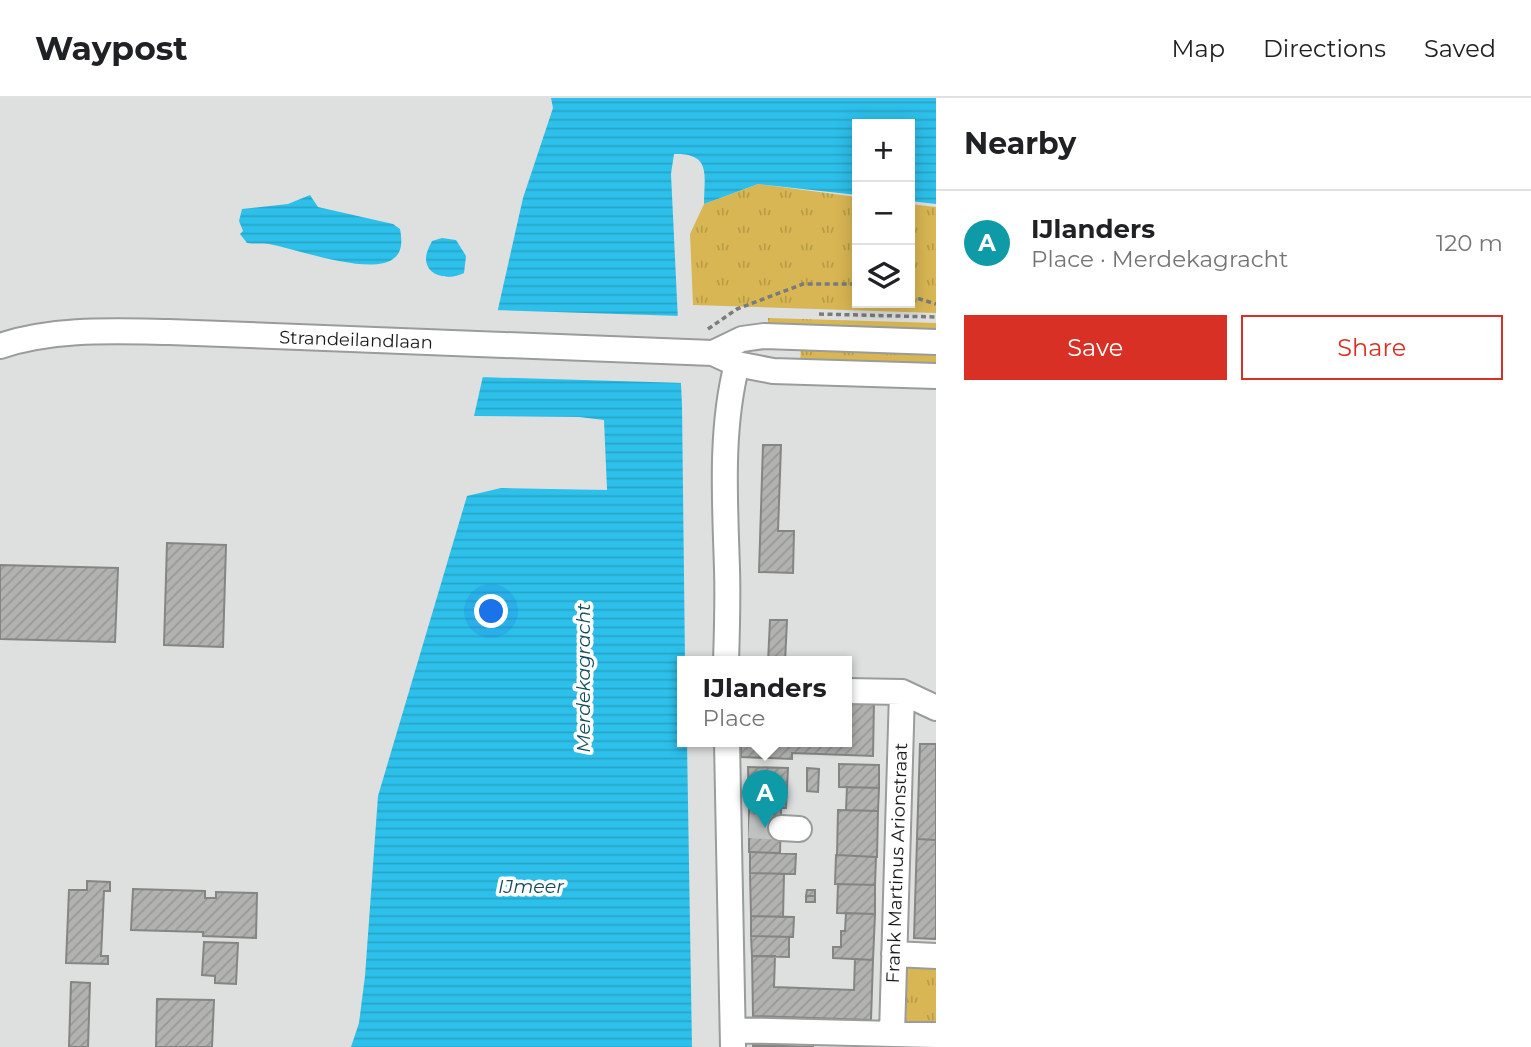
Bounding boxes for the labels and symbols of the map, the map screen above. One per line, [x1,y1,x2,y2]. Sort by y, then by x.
street label: Strandeilandlaan [279,326,433,354]
your location [474,594,508,628]
water label: Merdekagracht [572,603,595,753]
street label: Frank Martinus Arionstraat [882,742,912,984]
pin: A [742,770,788,828]
water label: IJmeer [498,875,564,898]

